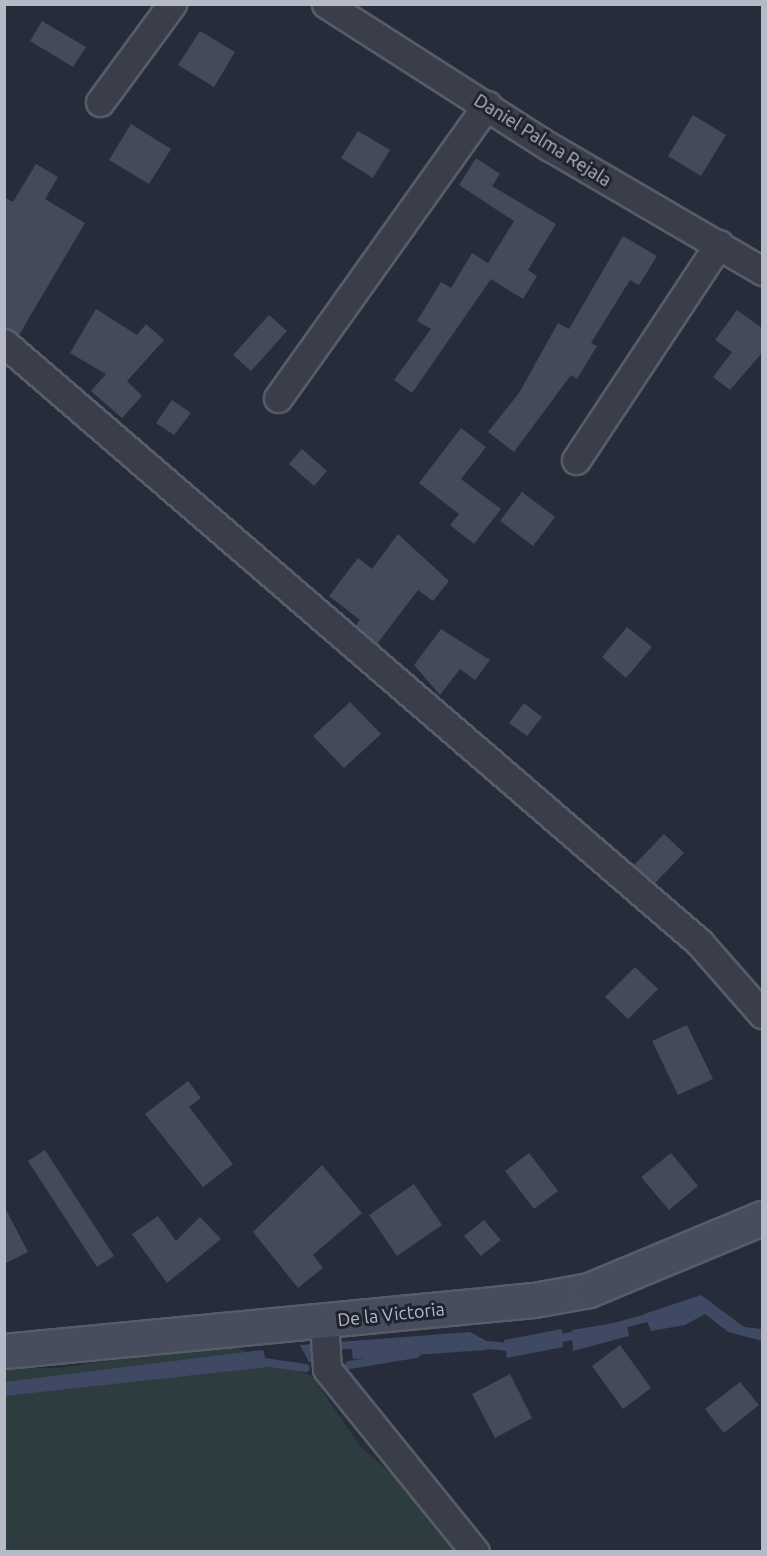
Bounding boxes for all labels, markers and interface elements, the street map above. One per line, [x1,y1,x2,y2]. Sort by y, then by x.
street label: Daniel Palma Rejala [470,89,616,191]
street label: De la Victoria [336,1298,446,1330]

